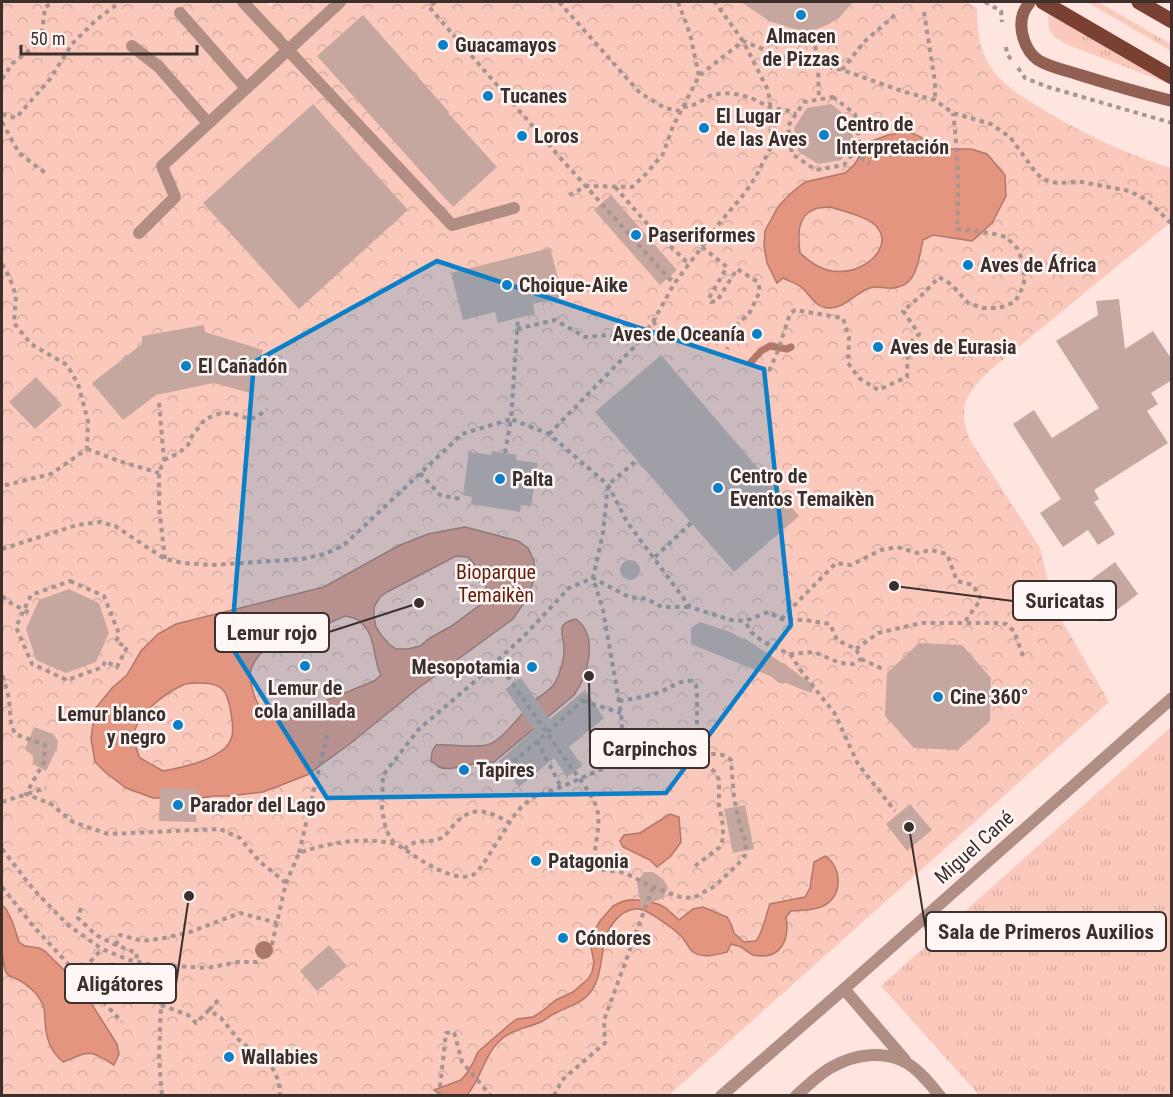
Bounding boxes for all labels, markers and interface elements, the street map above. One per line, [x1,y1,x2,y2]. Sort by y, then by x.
marker: Almacen de Pizzas [794,8,808,22]
scale bar [21,18,196,56]
place label: Almacen de Pizzas [762,24,840,71]
text: 50 m [30,28,65,49]
place label: Guacamayos [455,33,557,57]
marker: Guacamayos [436,38,450,52]
place label: Tucanes [500,84,567,108]
marker: Tucanes [481,89,495,103]
place label: El Lugar de las Aves [716,104,807,151]
place label: Centro de Interpretación [836,112,949,159]
marker: El Lugar de las Aves [697,121,711,135]
place label: Loros [534,124,579,148]
marker: Centro de Interpretación [817,128,831,142]
marker: Loros [515,129,529,143]
place label: Paseriformes [648,223,756,247]
marker: Paseriformes [629,228,643,242]
place label: Aves de África [980,253,1096,277]
marker: Aves de África [961,258,975,272]
place label: Choique-Aike [519,273,628,297]
marker: Choique-Aike [500,278,514,292]
place label: Aves de Oceanía [613,322,745,346]
marker: Aves de Oceanía [750,327,764,341]
place label: Aves de Eurasia [890,335,1016,359]
marker: Aves de Eurasia [871,340,885,354]
place label: El Cañadón [198,354,287,378]
marker: El Cañadón [179,359,193,373]
place label: Centro de Eventos Temaikèn [730,464,874,511]
place label: Palta [512,467,553,491]
marker: Palta [493,472,507,486]
marker: Centro de Eventos Temaikèn [711,481,725,495]
park label: Bioparque Temaikèn [456,560,536,607]
callout: Suricatas [1013,581,1116,620]
text: Suricatas [1025,589,1105,613]
callout: Lemur rojo [215,613,329,652]
text: Lemur rojo [227,621,317,645]
place label: Mesopotamia [412,655,520,679]
marker: Lemur de cola anillada [298,659,312,673]
marker: Mesopotamia [525,660,539,674]
place label: Lemur de cola anillada [254,676,356,723]
place label: Cine 360° [950,685,1029,709]
marker: Cine 360° [931,690,945,704]
place label: Lemur blanco y negro [58,702,166,749]
marker: Lemur blanco y negro [171,718,185,732]
callout: Carpinchos [590,729,709,768]
text: Carpinchos [603,737,697,761]
place label: Tapires [476,758,535,782]
marker: Tapires [457,763,471,777]
place label: Parador del Lago [190,793,326,817]
marker: Parador del Lago [171,798,185,812]
street label: Miguel Cané [930,805,1018,889]
place label: Patagonia [548,849,629,873]
marker: Patagonia [529,854,543,868]
callout: Sala de Primeros Auxilios [926,912,1166,951]
text: Sala de Primeros Auxilios [938,920,1154,944]
place label: Cóndores [575,926,651,950]
marker: Cóndores [556,931,570,945]
callout: Aligátores [65,964,176,1003]
text: Aligátores [77,972,163,996]
place label: Wallabies [241,1045,318,1069]
marker: Wallabies [222,1050,236,1064]

